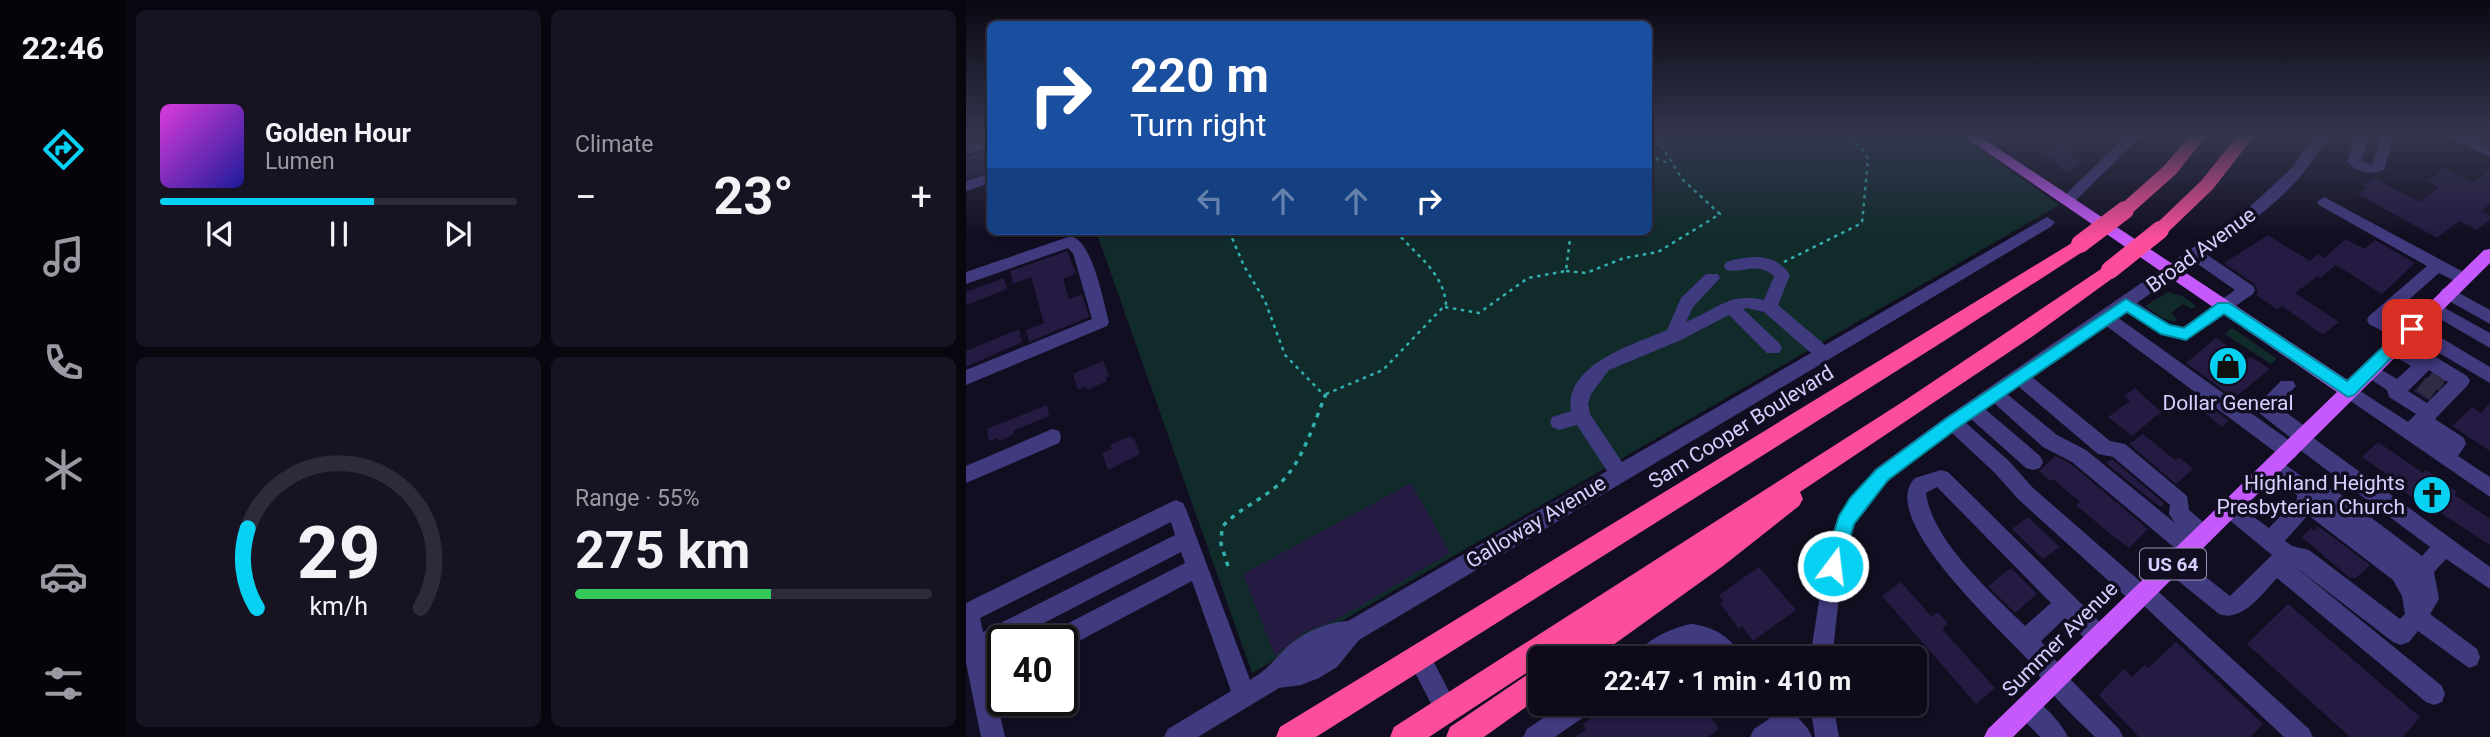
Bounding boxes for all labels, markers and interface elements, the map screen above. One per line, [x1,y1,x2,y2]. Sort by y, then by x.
text: 22:46 [22,29,104,67]
text: 220 m [1130,47,1269,104]
icon: right [1015,49,1106,140]
text: Turn right [1130,106,1266,144]
text: Golden Hour [265,118,411,148]
icon: directions [39,125,88,174]
text: Climate [575,131,654,158]
text: Lumen [265,148,335,175]
text: 23° [714,166,794,227]
text: − [575,175,597,219]
text: + [910,175,932,219]
icon: left [1191,182,1229,220]
icon: ahead [1264,182,1302,220]
icon: ahead [1337,182,1375,220]
icon: right [1410,182,1448,220]
street label: Broad Avenue [2142,202,2260,298]
icon: previous [201,215,239,253]
icon: pause [320,215,358,253]
icon: next [439,215,477,253]
icon: music [39,232,88,281]
pin [2382,299,2442,359]
icon: arrive [2393,310,2431,348]
icon: phone [39,338,88,387]
shop icon: Dollar General [2207,345,2249,387]
street label: Sam Cooper Boulevard [1644,360,1838,494]
place label: Dollar General [2162,391,2294,415]
icon: climate [39,445,88,494]
street label: Galloway Avenue [1462,471,1610,573]
place label: Highland Heights Presbyterian Church [2216,471,2405,519]
church icon: Highland Heights Presbyterian Church [2411,474,2453,516]
text: Range · 55% [575,485,700,512]
text: 29 [297,510,380,596]
text: 275 km [575,520,750,581]
position arrow [1796,529,1870,603]
road number: US 64 [2140,548,2206,580]
icon: car [39,552,88,601]
street label: Summer Avenue [1997,576,2123,702]
text: km/h [309,592,368,621]
speed limit sign: 40 [987,625,1078,716]
icon: filters [39,659,88,708]
text: 22:47 · 1 min · 410 m [1604,666,1851,696]

